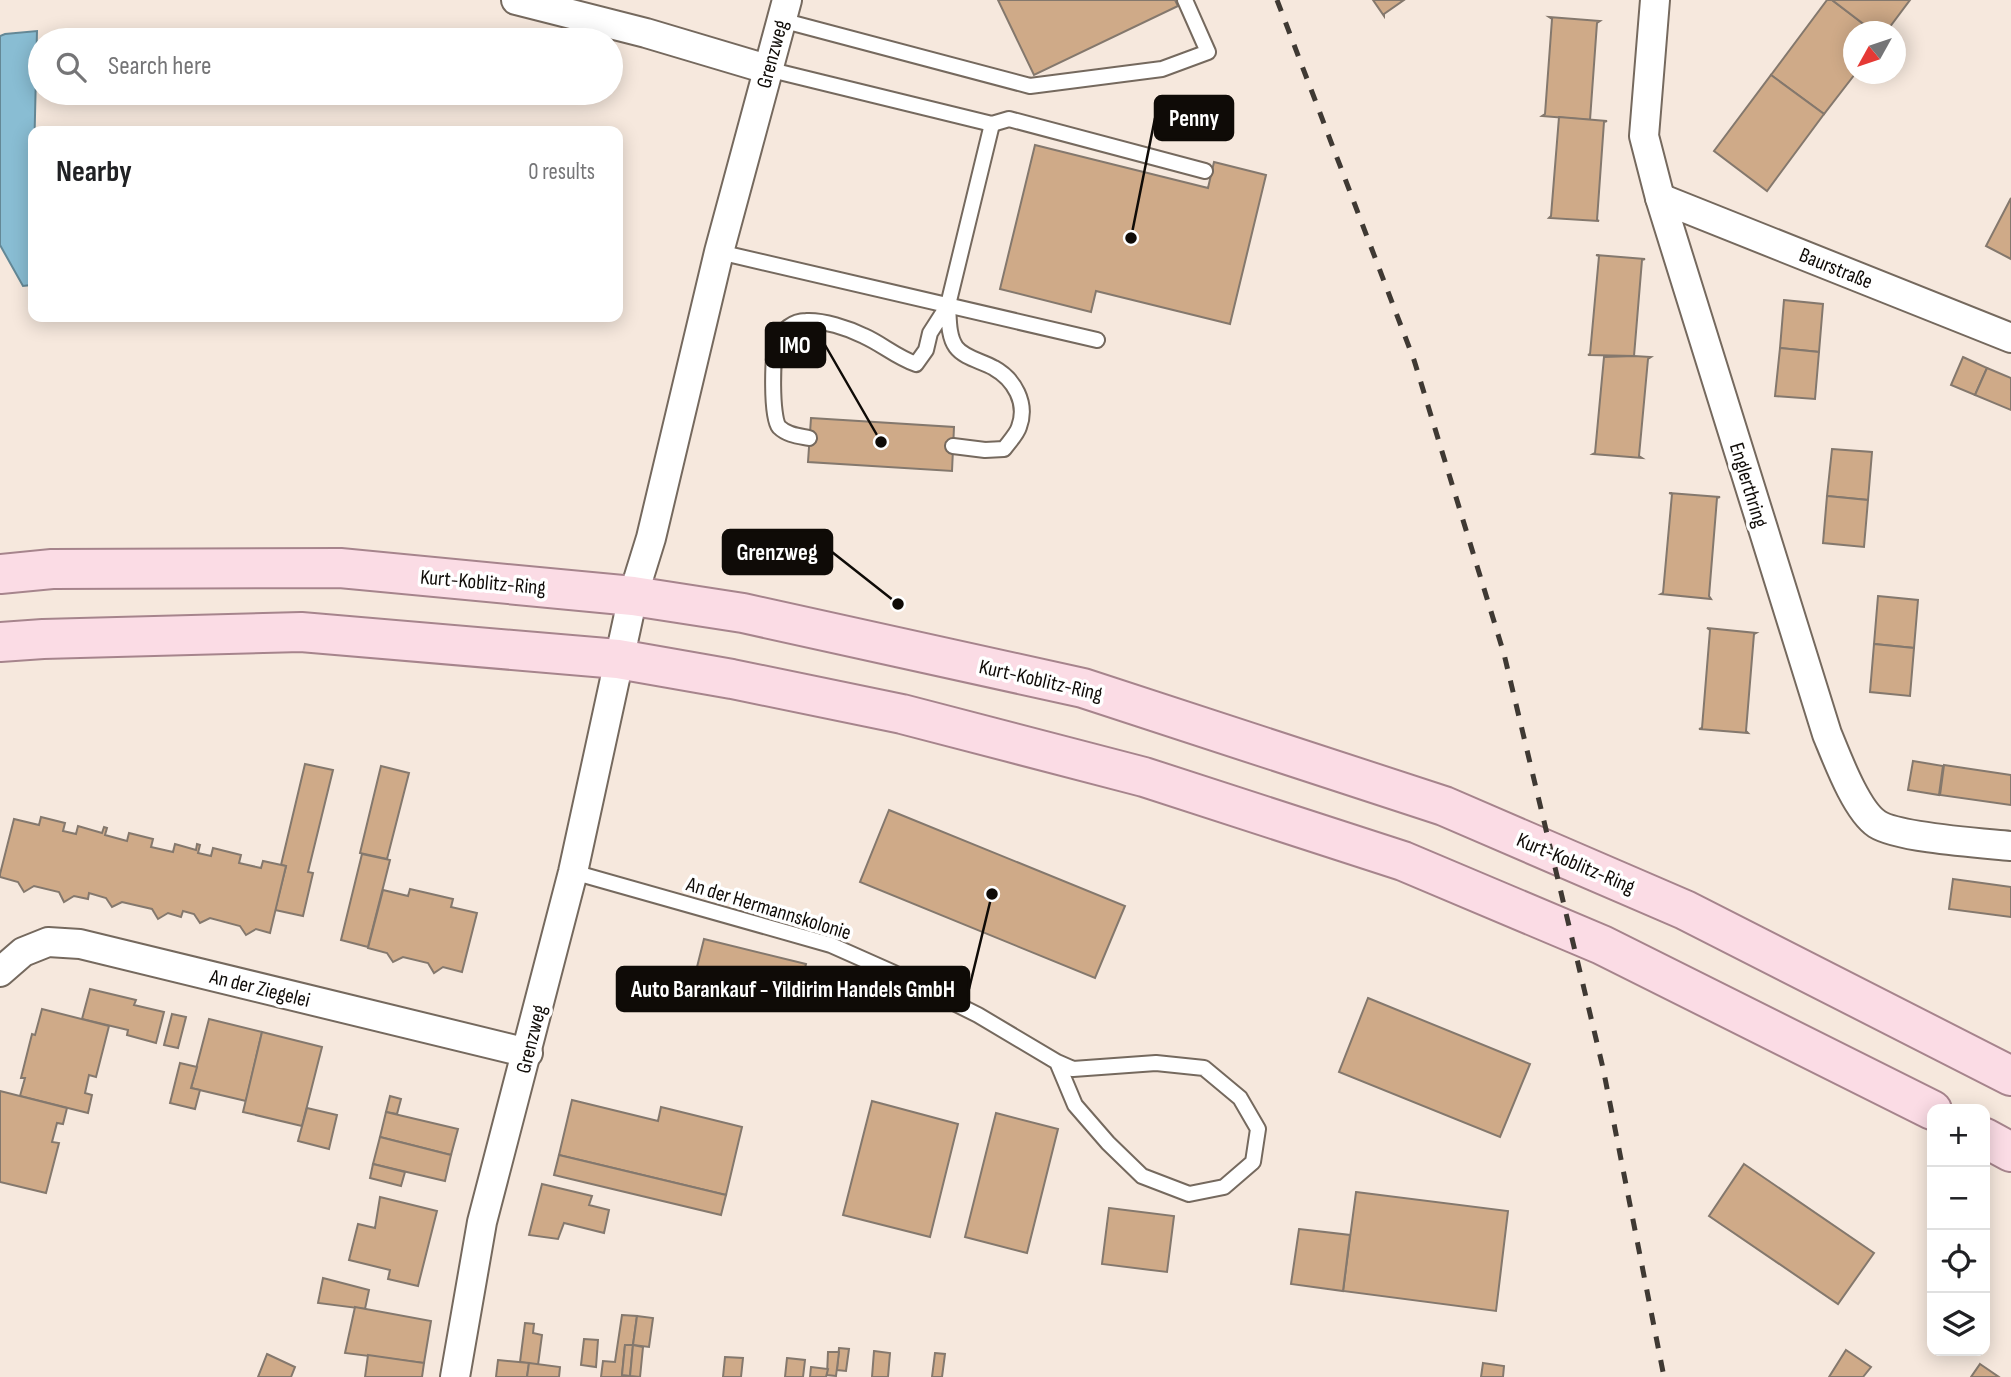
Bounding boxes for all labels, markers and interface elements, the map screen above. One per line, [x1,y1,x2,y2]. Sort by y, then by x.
street label: Grenzweg [751,17,794,91]
north arrow [1843,21,1906,84]
search box [28,28,623,105]
icon: search [52,48,90,86]
text: Search here [108,51,211,82]
callout: Penny [1155,96,1233,140]
text: Penny [1169,105,1220,133]
text: Nearby [56,154,132,190]
text: 0 results [528,158,595,186]
street label: Baurstraße [1795,242,1876,294]
callout: IMO [766,323,825,367]
text: IMO [779,332,811,360]
street label: Englerthring [1724,440,1773,531]
callout: Grenzweg [723,530,832,574]
text: Grenzweg [736,539,818,567]
street label: Kurt-Koblitz-Ring [419,565,547,600]
street label: Kurt-Koblitz-Ring [977,654,1105,707]
street label: Kurt-Koblitz-Ring [1513,827,1639,900]
street label: An der Hermannskolonie [683,871,854,945]
street label: An der Ziegelei [206,964,313,1013]
callout: Auto Barankauf - Yildirim Handels GmbH [617,967,969,1011]
text: Auto Barankauf - Yildirim Handels GmbH [630,976,955,1004]
street label: Grenzweg [511,1002,552,1076]
map controls [1927,1104,1990,1356]
button: + [1927,1104,1990,1167]
button: − [1927,1167,1990,1230]
button: locate [1927,1230,1990,1293]
button: layers [1927,1293,1990,1356]

